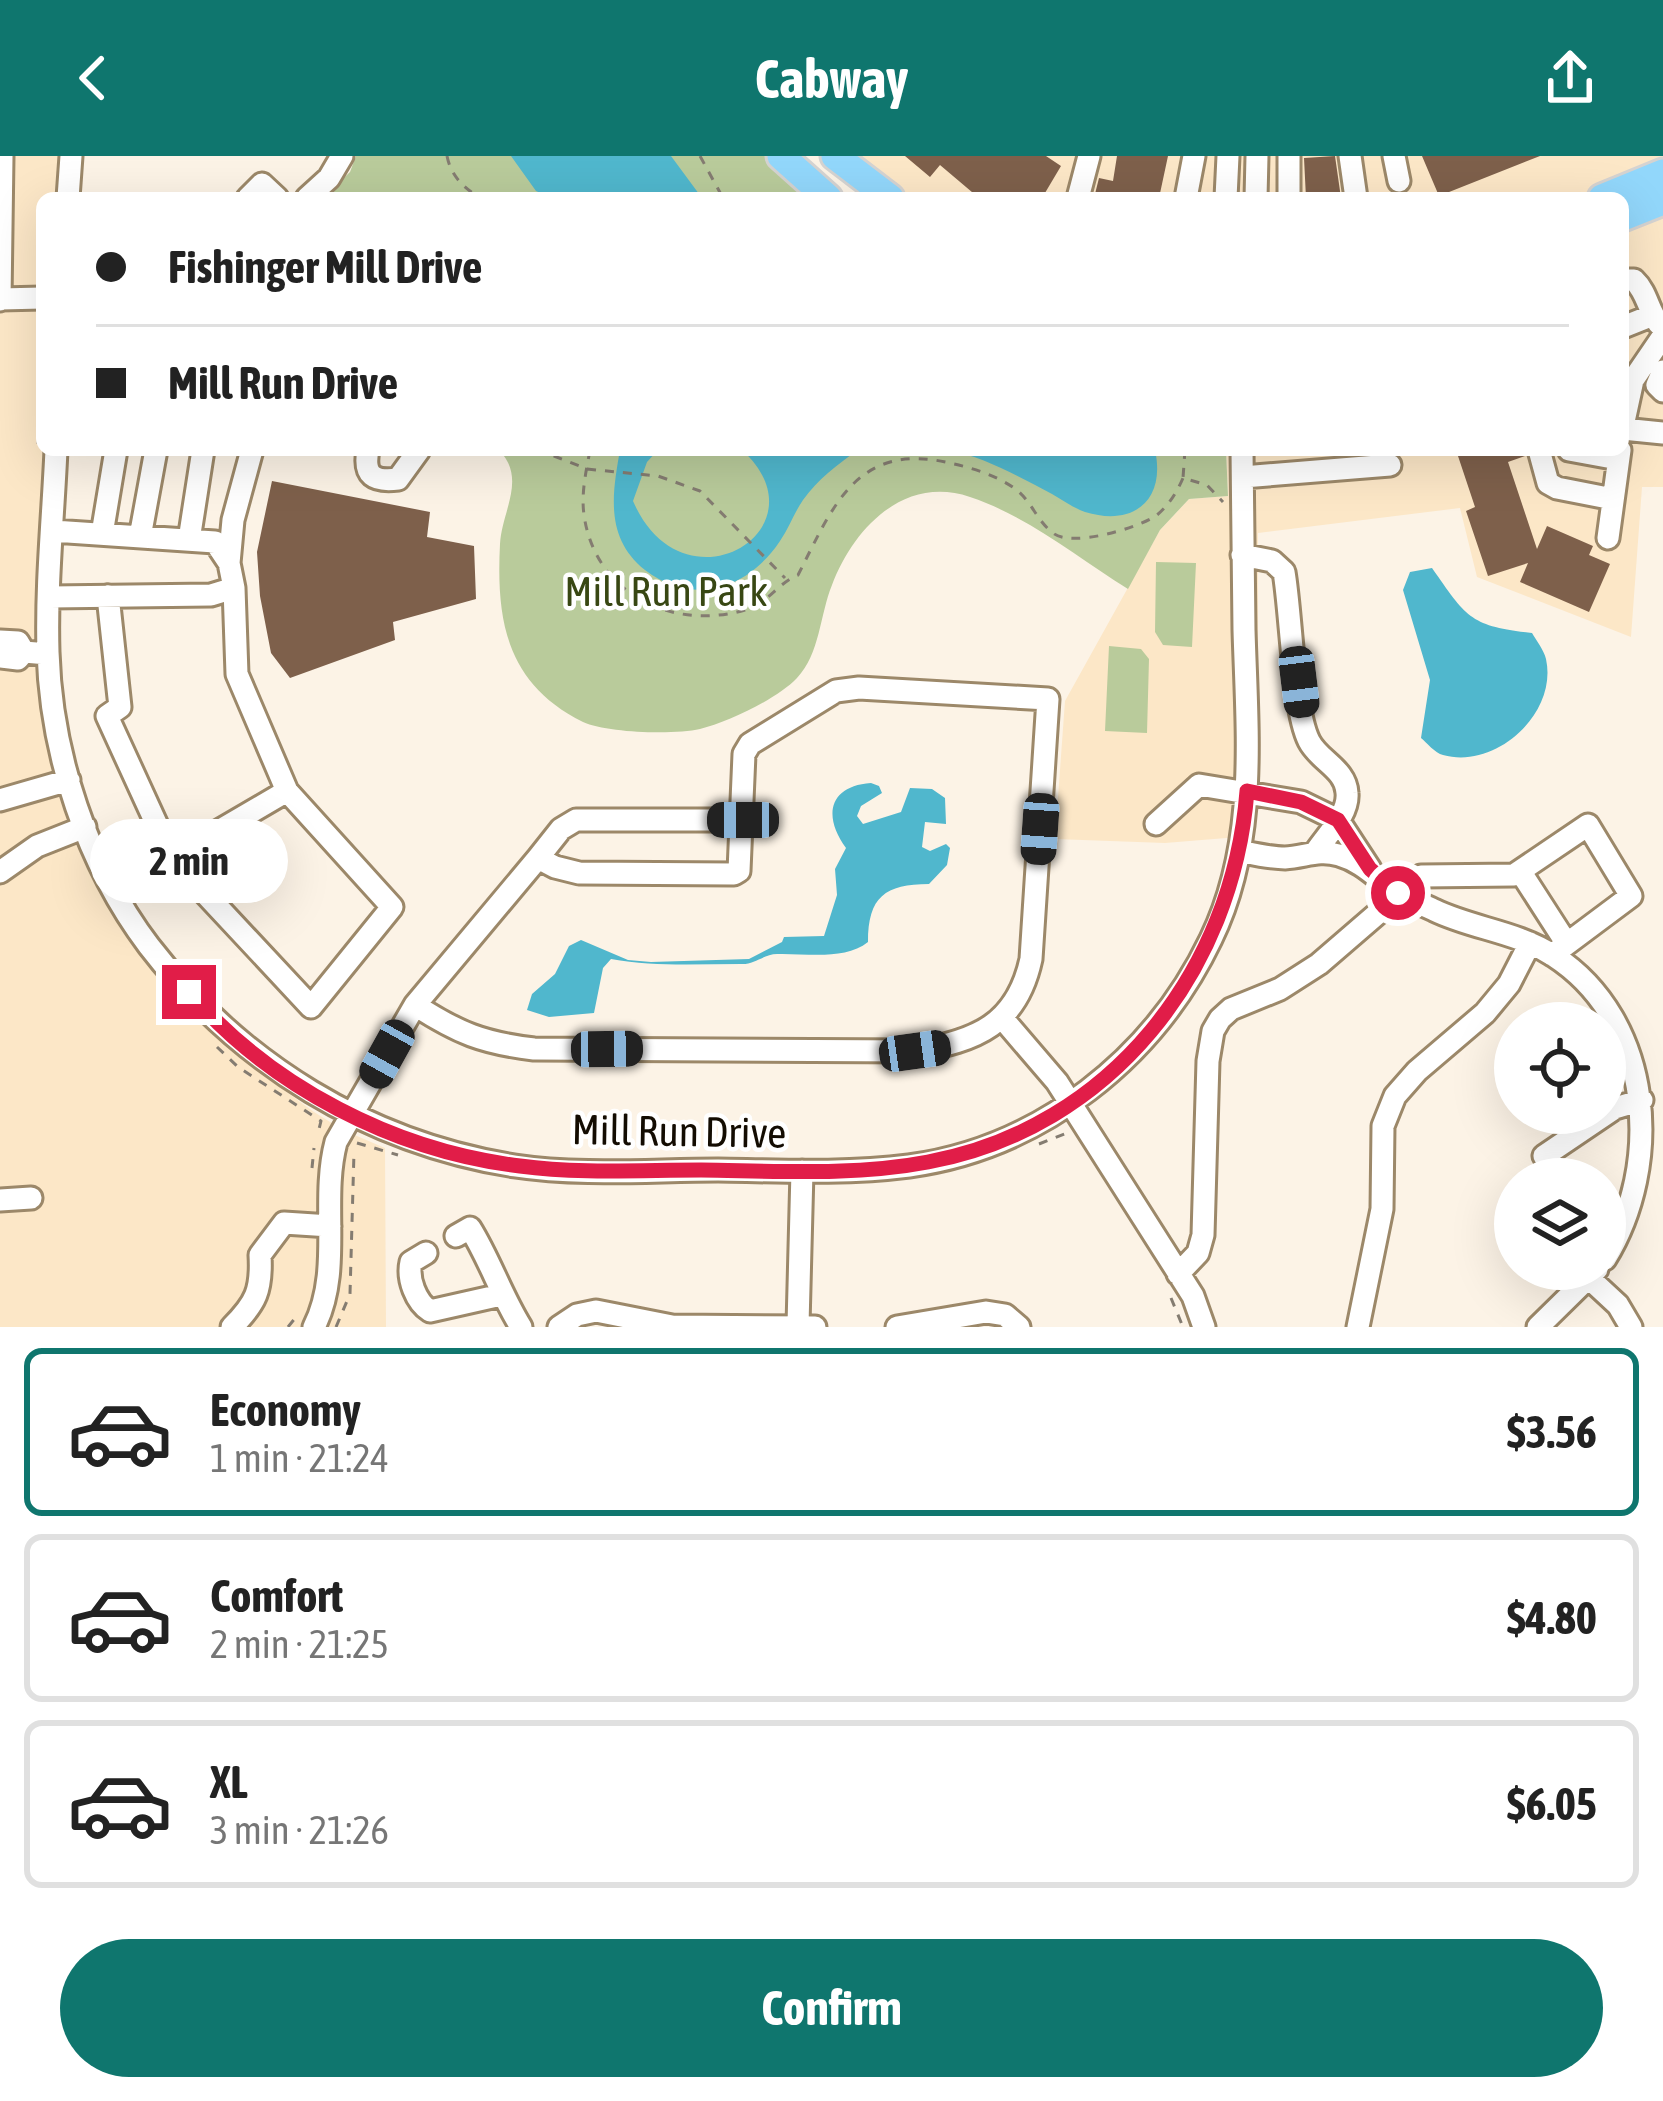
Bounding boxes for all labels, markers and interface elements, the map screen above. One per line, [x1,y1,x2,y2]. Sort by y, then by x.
icon: back [60,45,126,111]
icon: share [1537,45,1603,111]
text: Cabway [755,48,908,109]
text: Fishinger Mill Drive [168,241,483,293]
text: Mill Run Drive [168,357,398,409]
park label: Mill Run Park [564,567,768,615]
car [1277,644,1321,720]
car [1020,792,1060,866]
car [707,802,779,838]
callout: 2 min [90,818,288,902]
text: 2 min [149,839,229,883]
route start [1371,866,1425,920]
route end [162,965,216,1019]
map controls [1494,1002,1626,1290]
button: locate [1494,1002,1626,1134]
car [354,1014,420,1094]
car [877,1028,953,1074]
car [571,1030,643,1068]
street label: Mill Run Drive [571,1105,787,1157]
button: layers [1494,1158,1626,1290]
icon: car [66,1378,174,1486]
text: Economy [210,1384,361,1436]
text: $3.56 [1507,1406,1597,1458]
text: 1 min · 21:24 [210,1436,389,1480]
icon: car [66,1564,174,1672]
text: Comfort [210,1570,343,1622]
text: $4.80 [1507,1592,1597,1644]
text: 2 min · 21:25 [210,1622,389,1666]
icon: car [66,1750,174,1858]
text: XL [210,1756,248,1808]
text: $6.05 [1507,1778,1597,1830]
text: 3 min · 21:26 [210,1808,389,1852]
button: Confirm [60,1939,1603,2077]

